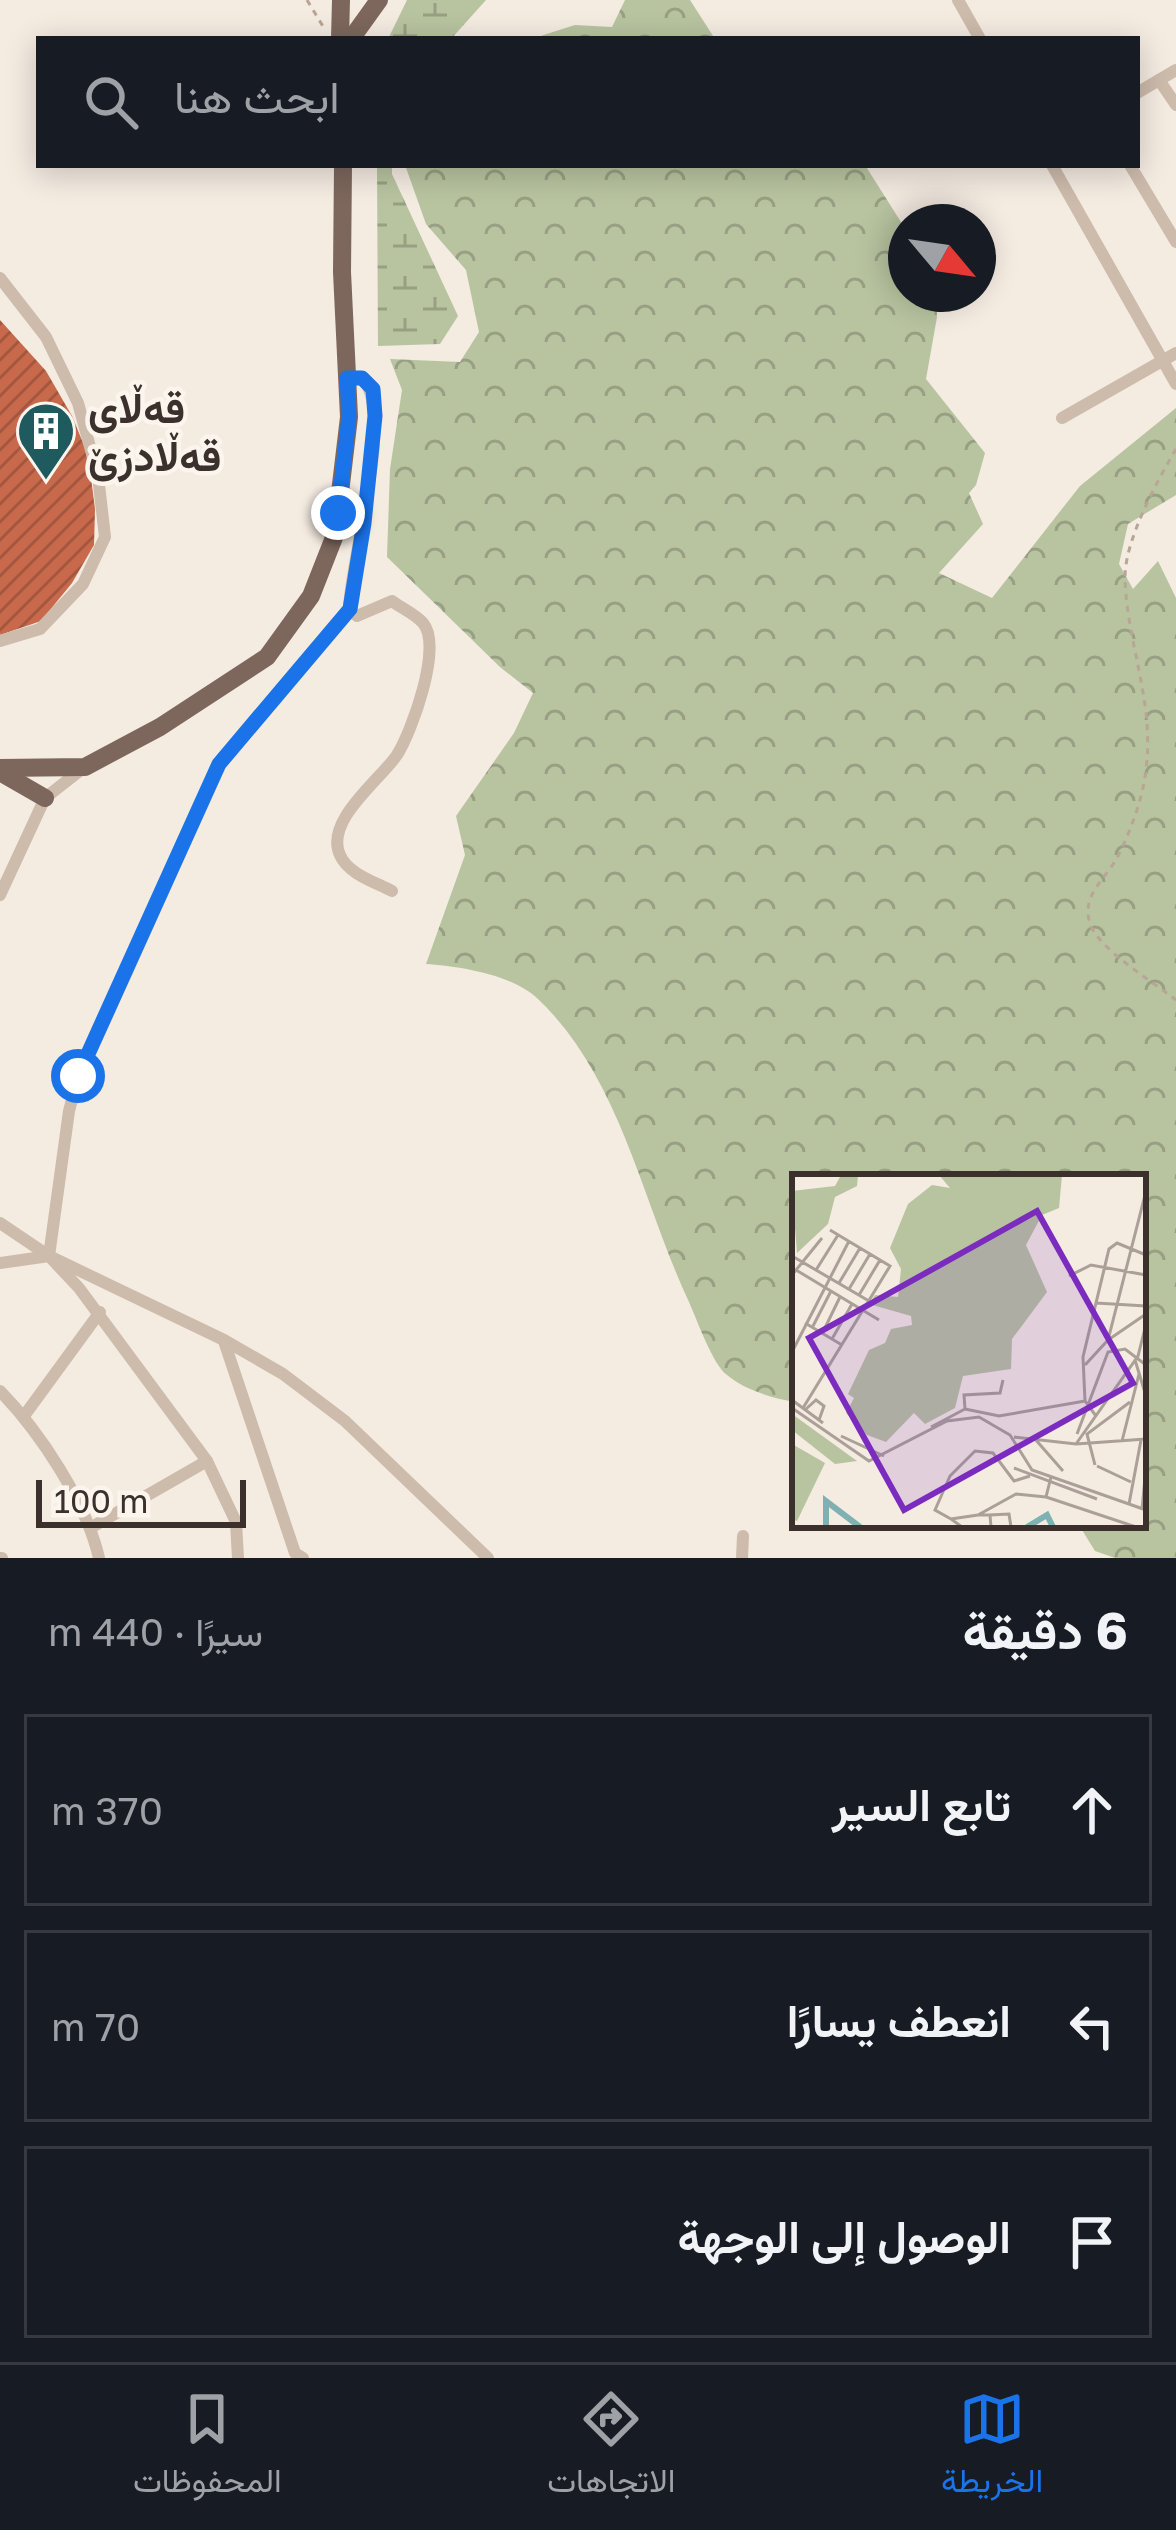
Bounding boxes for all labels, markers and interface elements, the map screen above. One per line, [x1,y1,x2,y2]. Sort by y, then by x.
search box [36,36,1140,168]
icon: search [78,69,144,135]
text: ابحث هنا [174,69,340,123]
north arrow [888,204,996,312]
place label: قەڵای قەڵادزێ [88,382,221,483]
building icon: قەڵای قەڵادزێ [15,400,77,482]
route end [311,486,365,540]
route start [51,1049,105,1103]
inset map [792,1174,1146,1528]
scale bar [36,1474,246,1527]
text: 100 m [54,1481,148,1520]
text: 6 دقيقة [963,1599,1128,1660]
text: سيرًا · 440 m [48,1608,263,1655]
text: تابع السير [832,1777,1011,1831]
icon: ahead [1059,1777,1125,1843]
text: 370 m [51,1787,163,1834]
text: انعطف يسارًا [787,1993,1011,2047]
icon: left [1059,1993,1125,2059]
text: 70 m [51,2003,140,2050]
text: الوصول إلى الوجهة [677,2209,1011,2263]
icon: arrive [1059,2209,1125,2275]
tab: المحفوظات [133,2386,282,2510]
tab: الاتجاهات [547,2386,675,2510]
tab: الخريطة [941,2386,1043,2510]

